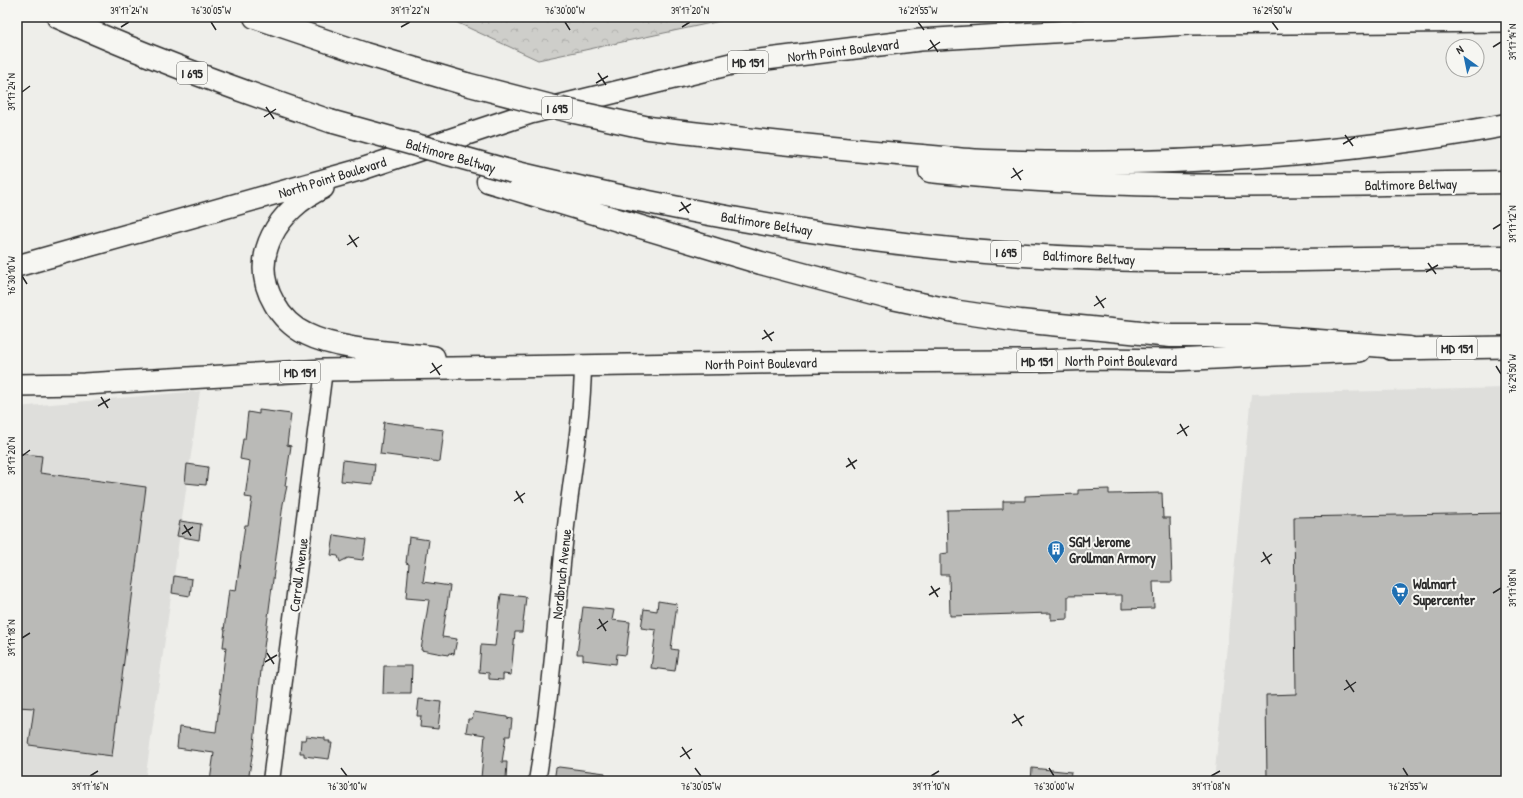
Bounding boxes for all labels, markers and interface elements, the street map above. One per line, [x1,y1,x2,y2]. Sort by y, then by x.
text: 39°17'24"N [110,4,148,17]
text: 76°30'05"W [191,4,232,17]
text: 39°17'22"N [391,4,429,17]
text: 76°30'00"W [545,4,586,17]
text: 39°17'20"N [671,4,709,17]
text: 76°29'55"W [899,4,938,17]
text: 76°29'50"W [1252,4,1292,17]
text: 39°17'14"N [1506,24,1519,60]
street label: North Point Boulevard [786,34,900,66]
north arrow [1445,38,1485,78]
text: N [1453,42,1466,57]
road number: MD 151 [728,51,768,73]
road number: I 695 [177,62,207,84]
text: 39°17'24"N [5,73,18,111]
road number: I 695 [542,97,572,119]
street label: Baltimore Beltway [404,133,498,178]
street label: North Point Boulevard [276,151,389,202]
street label: Baltimore Beltway [1364,174,1458,195]
text: 39°17'12"N [1506,205,1519,243]
street label: Baltimore Beltway [720,206,814,241]
road number: I 695 [991,241,1021,263]
street label: Baltimore Beltway [1042,245,1136,270]
text: 76°30'10"W [5,256,18,296]
road number: MD 151 [1437,337,1477,359]
road number: MD 151 [1017,350,1057,372]
street label: North Point Boulevard [1065,351,1177,370]
street label: North Point Boulevard [705,353,818,373]
text: 76°29'50"W [1506,354,1519,394]
road number: MD 151 [280,361,320,383]
text: 39°17'20"N [5,437,18,475]
street label: Nordbruch Avenue [547,527,575,620]
place label: SGM Jerome Grollman Armory [1069,532,1156,569]
street label: Carroll Avenue [284,537,312,613]
building icon: SGM Jerome Grollman Armory [1046,539,1066,564]
text: 39°17'08"N [1506,569,1519,607]
place label: Walmart Supercenter [1413,574,1476,611]
supermarket icon: Walmart Supercenter [1390,581,1410,606]
text: 39°17'18"N [5,620,18,657]
text: 39°17'16"N [72,780,108,793]
text: 76°30'10"W [327,780,367,793]
text: 76°30'05"W [681,780,722,793]
text: 39°17'10"N [912,780,950,793]
text: 76°30'00"W [1034,780,1075,793]
text: 39°17'08"N [1192,780,1230,793]
text: 76°29'55"W [1389,780,1428,793]

